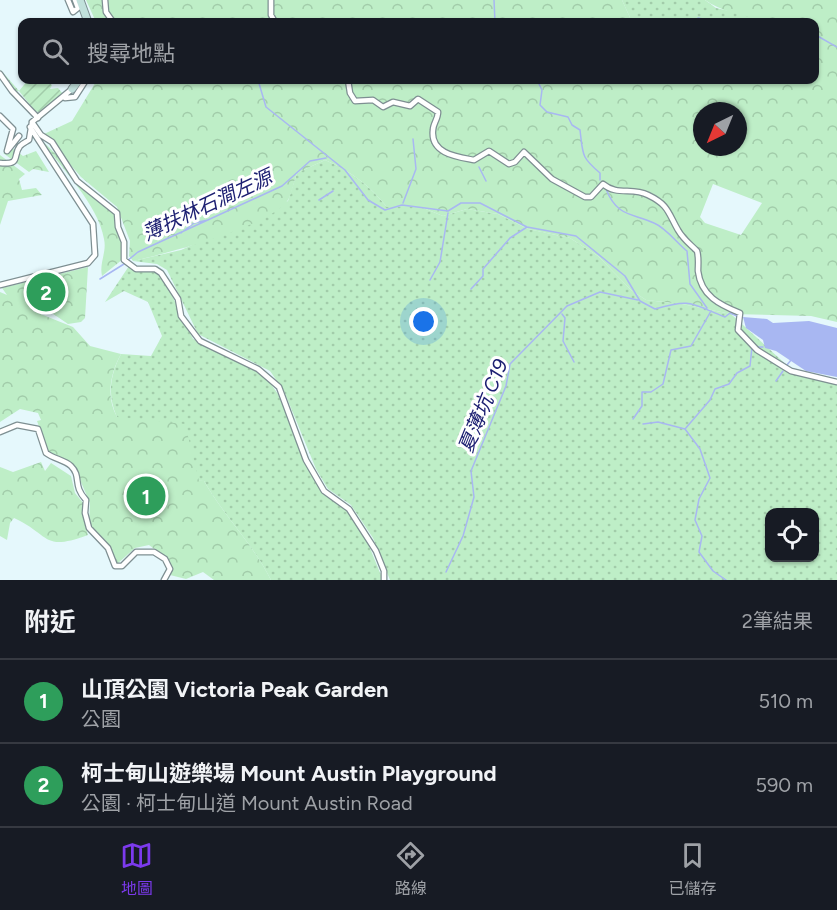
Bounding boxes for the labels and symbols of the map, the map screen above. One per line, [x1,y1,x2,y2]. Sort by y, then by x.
north arrow [693,102,747,156]
water label: 薄扶林石澗左源 [138,163,278,245]
pin: 2 [26,270,66,314]
your location [409,307,438,336]
water label: 夏薄坑 C19 [453,355,513,456]
pin: 1 [126,474,166,518]

